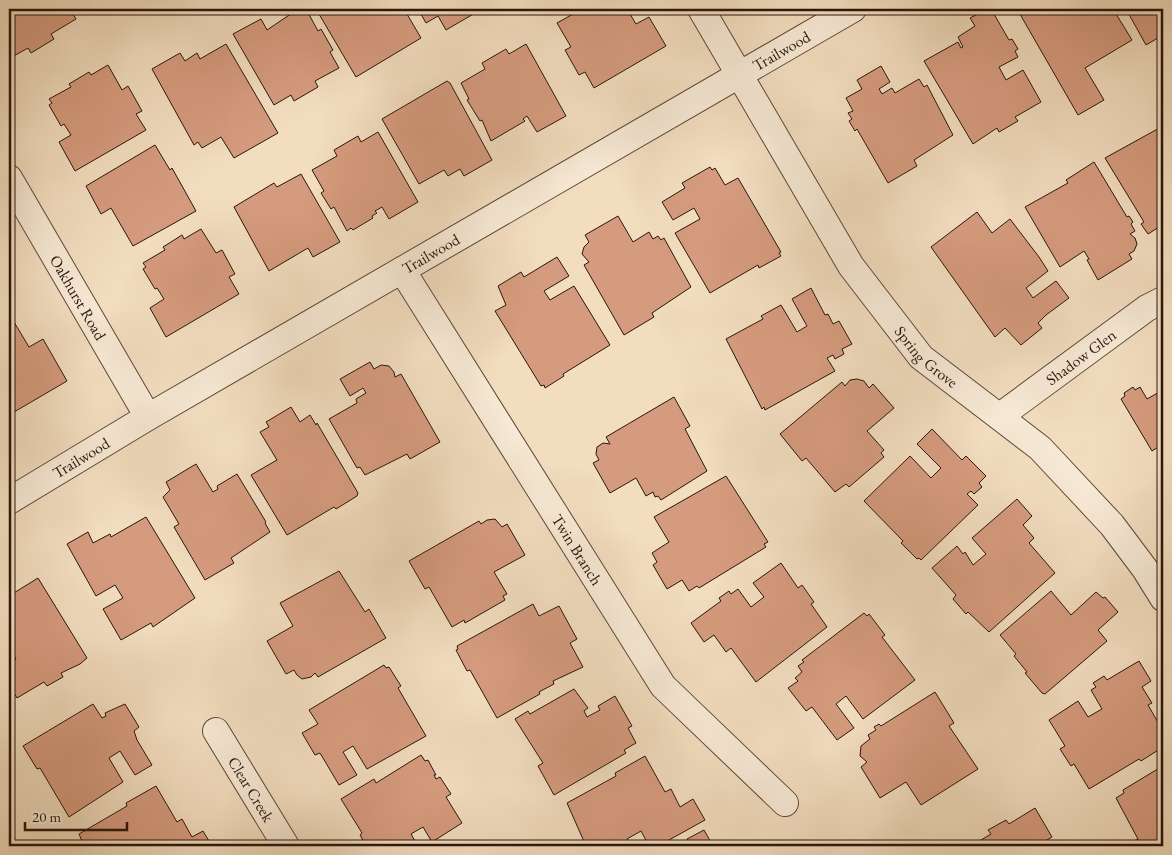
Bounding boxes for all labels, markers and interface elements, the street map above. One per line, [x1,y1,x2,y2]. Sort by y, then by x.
street label: Trailwood [749,26,815,76]
street label: Trailwood [398,228,464,279]
street label: Oakhurst Road [45,251,111,345]
street label: Spring Grove [890,322,962,393]
street label: Shadow Glen [1042,324,1121,390]
street label: Trailwood [49,432,114,483]
street label: Twin Branch [547,510,607,589]
street label: Clear Creek [223,753,279,826]
scale bar [25,800,128,832]
text: 20 m [32,807,61,826]

